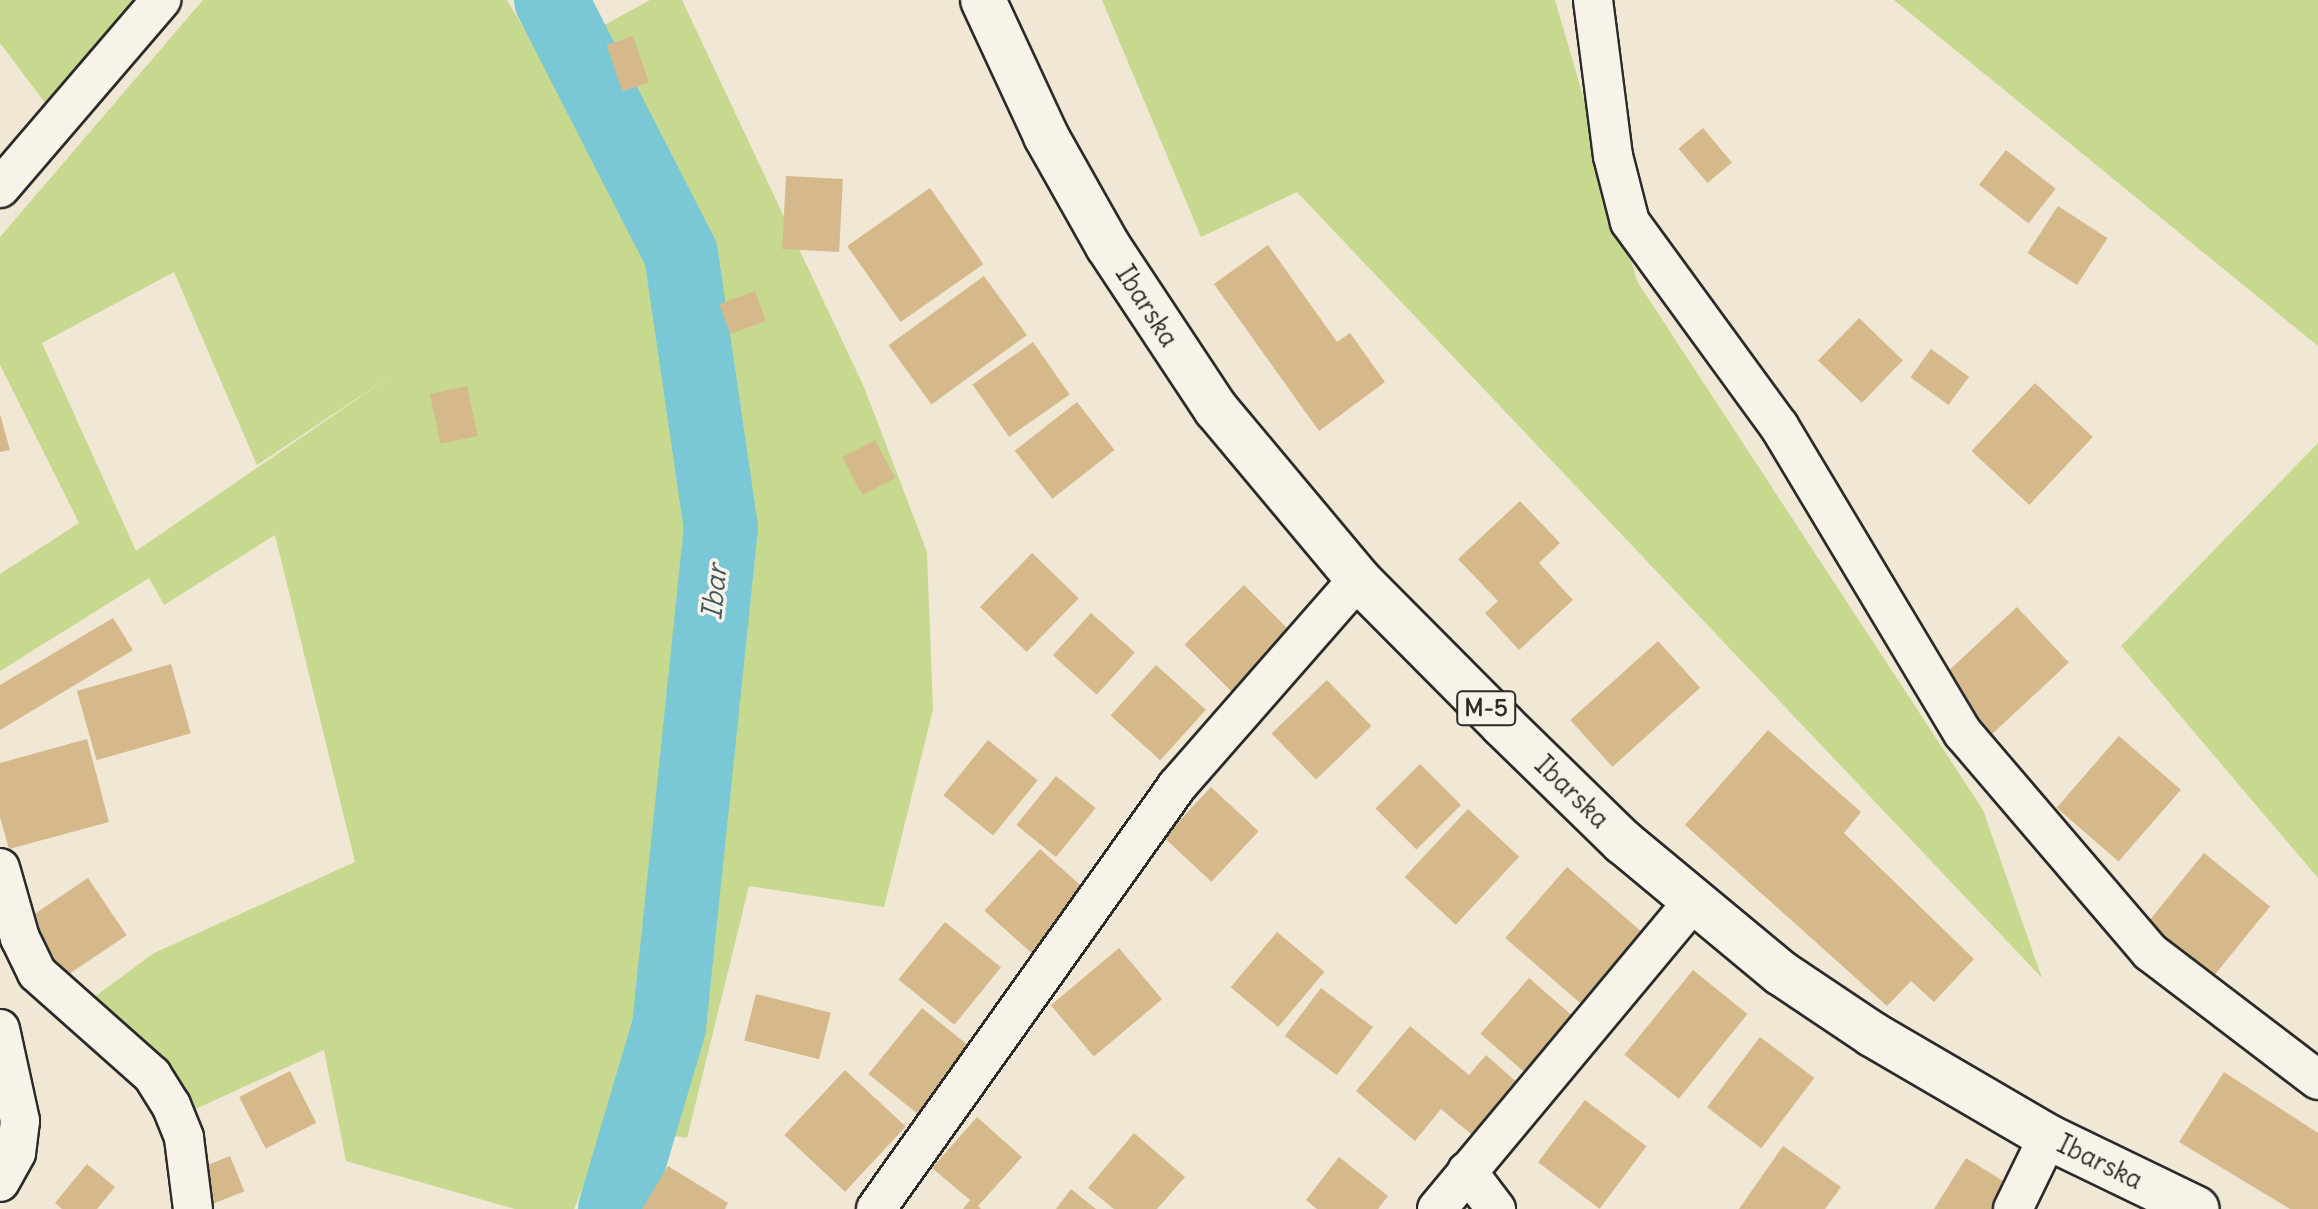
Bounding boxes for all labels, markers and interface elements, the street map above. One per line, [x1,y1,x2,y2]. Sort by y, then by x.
street label: Ibarska [1109,259,1185,353]
water label: Ibar [694,563,734,621]
road number: M-5 [1456,688,1516,728]
street label: Ibarska [1528,749,1616,835]
street label: Ibarska [2052,1128,2148,1196]

